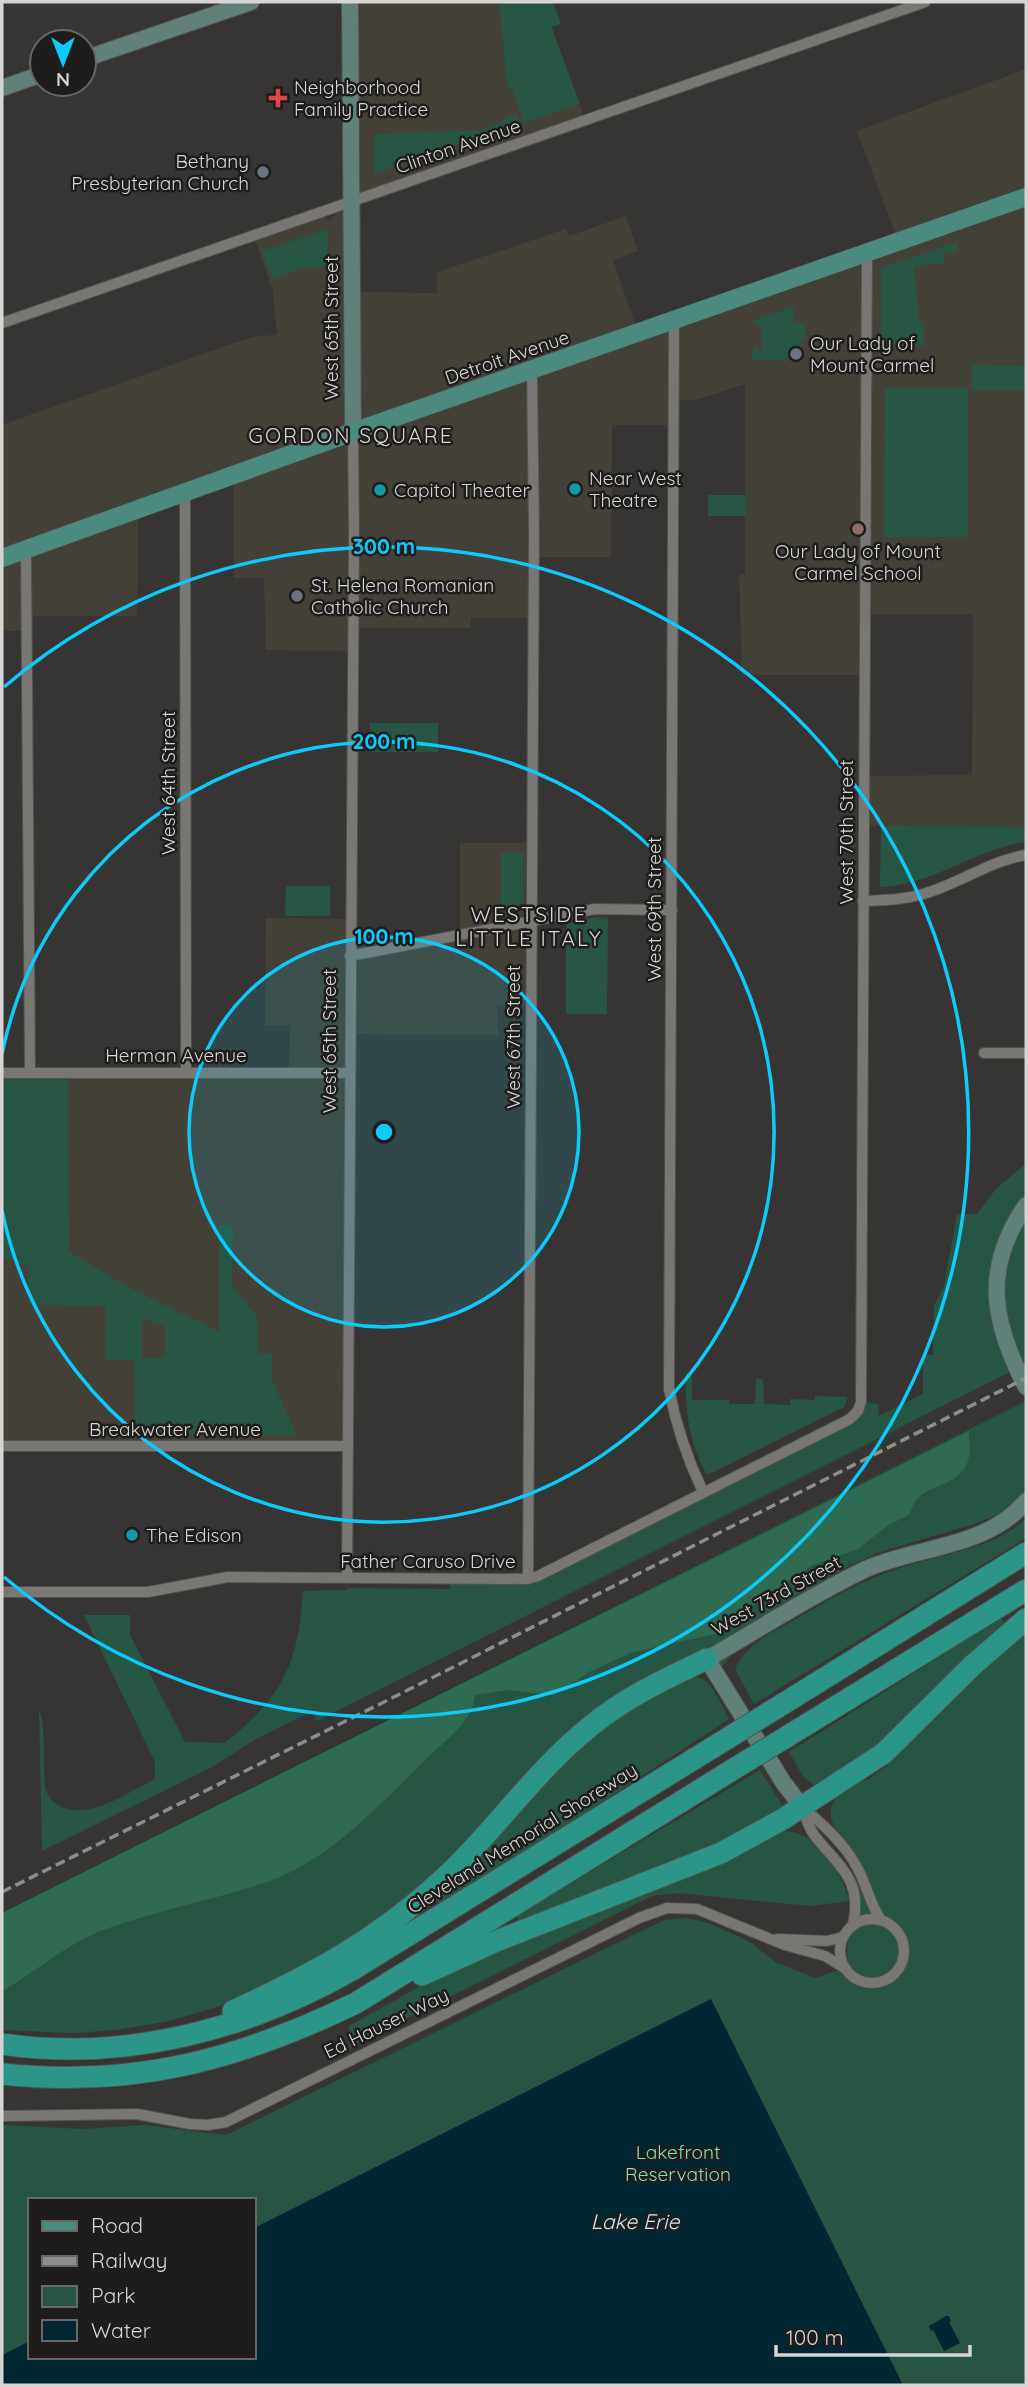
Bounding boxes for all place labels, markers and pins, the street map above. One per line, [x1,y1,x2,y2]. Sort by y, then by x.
place label: Neighborhood Family Practice [294,75,428,121]
marker: Neighborhood Family Practice [268,88,288,108]
place label: Bethany Presbyterian Church [71,149,249,195]
marker: Bethany Presbyterian Church [255,164,271,180]
place label: Our Lady of Mount Carmel [810,331,934,377]
marker: Our Lady of Mount Carmel [788,346,804,362]
place label: Near West Theatre [589,466,682,512]
place label: Capitol Theater [394,478,531,502]
marker: Near West Theatre [567,481,583,497]
marker: Capitol Theater [372,482,388,498]
marker: Our Lady of Mount Carmel School [850,521,866,537]
place label: Our Lady of Mount Carmel School [775,539,941,585]
place label: St. Helena Romanian Catholic Church [311,573,494,619]
marker: St. Helena Romanian Catholic Church [289,588,305,604]
centre of rings [372,1120,396,1144]
place label: The Edison [146,1523,242,1547]
marker: The Edison [124,1527,140,1543]

